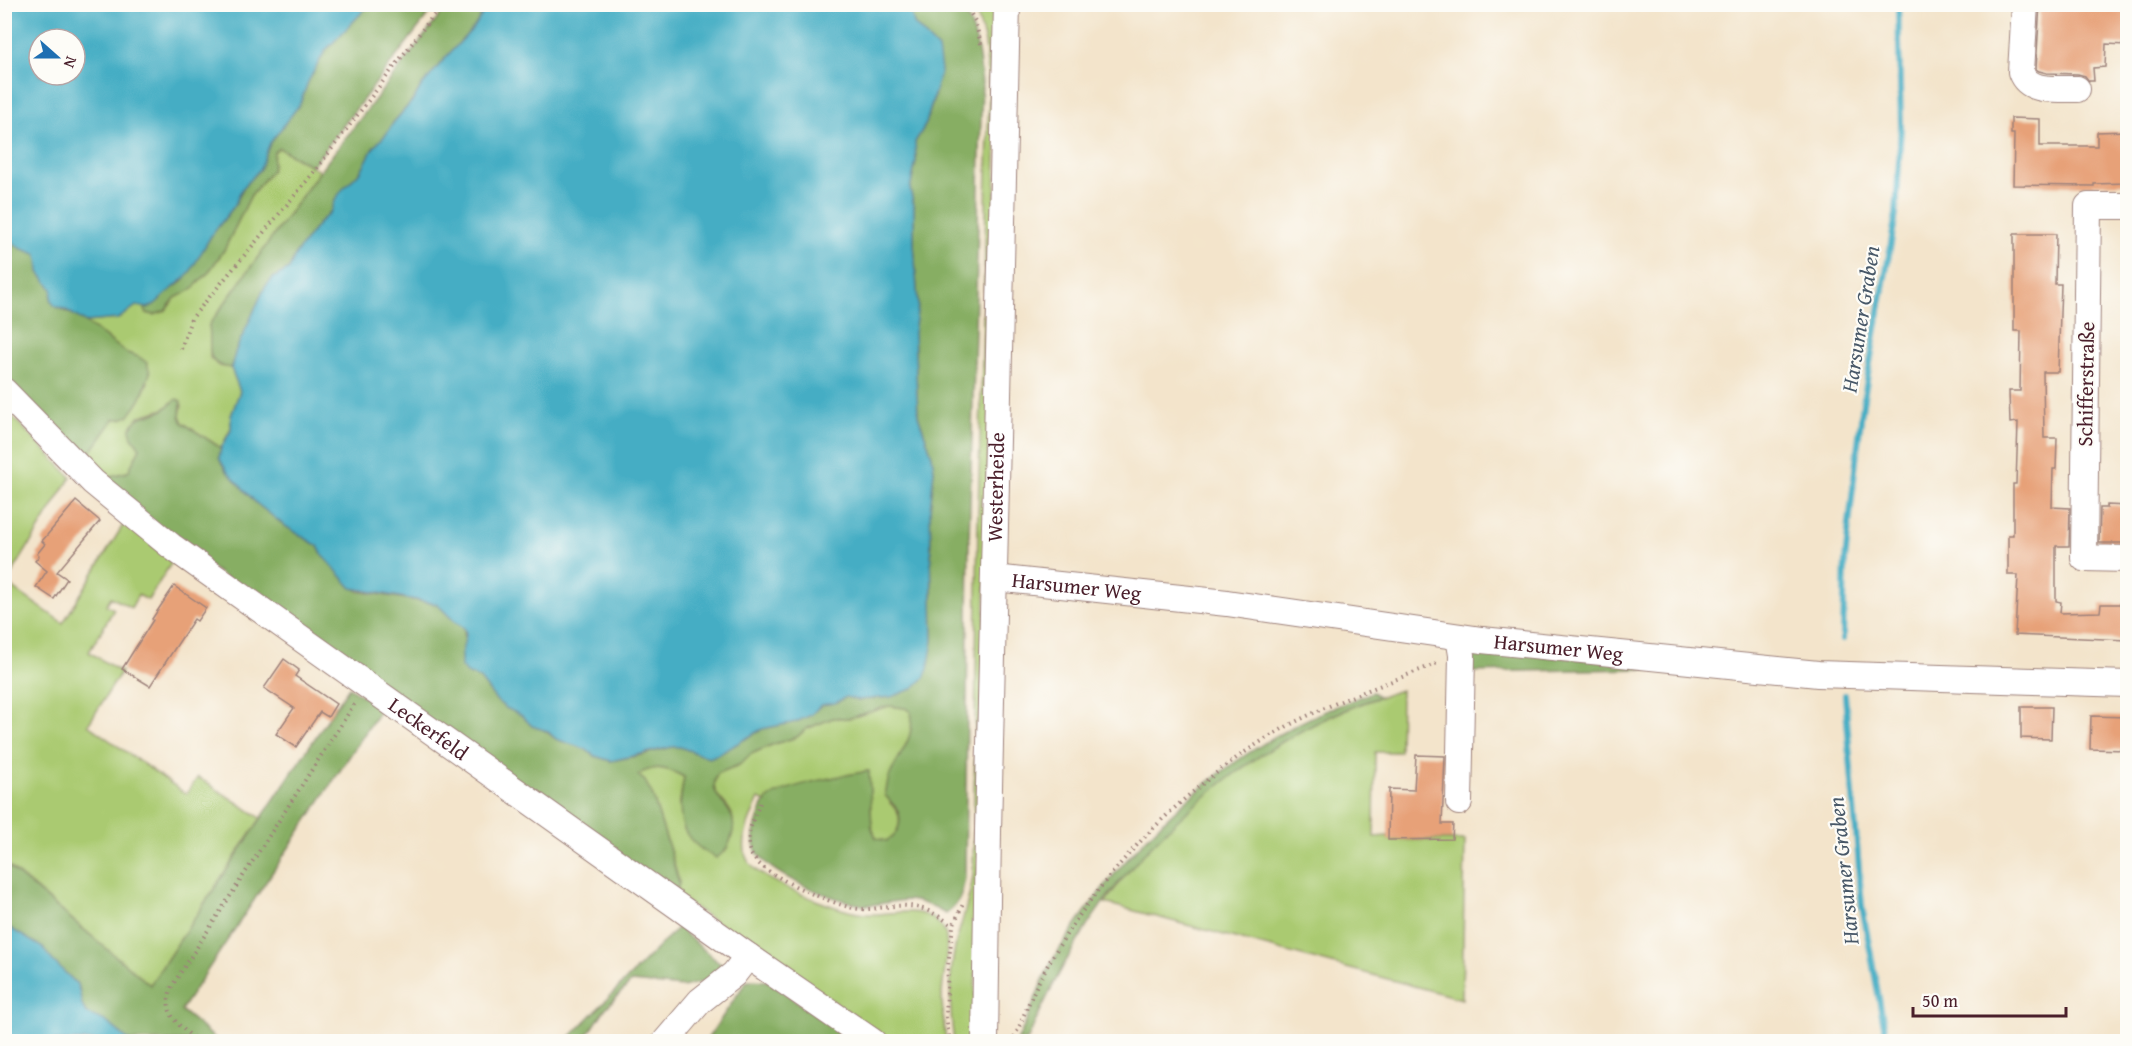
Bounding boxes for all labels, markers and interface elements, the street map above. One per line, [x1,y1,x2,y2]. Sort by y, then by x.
north arrow [27,27,87,87]
text: N [58,53,84,72]
water label: Harsumer Graben [1832,243,1887,396]
street label: Schifferstraße [2069,321,2102,447]
street label: Westerheide [979,432,1012,542]
street label: Harsumer Weg [1010,564,1143,609]
street label: Harsumer Weg [1492,625,1625,669]
street label: Leckerfeld [382,689,476,768]
water label: Harsumer Graben [1819,795,1867,948]
scale bar [1913,980,2066,1018]
text: 50 m [1922,987,1958,1014]

